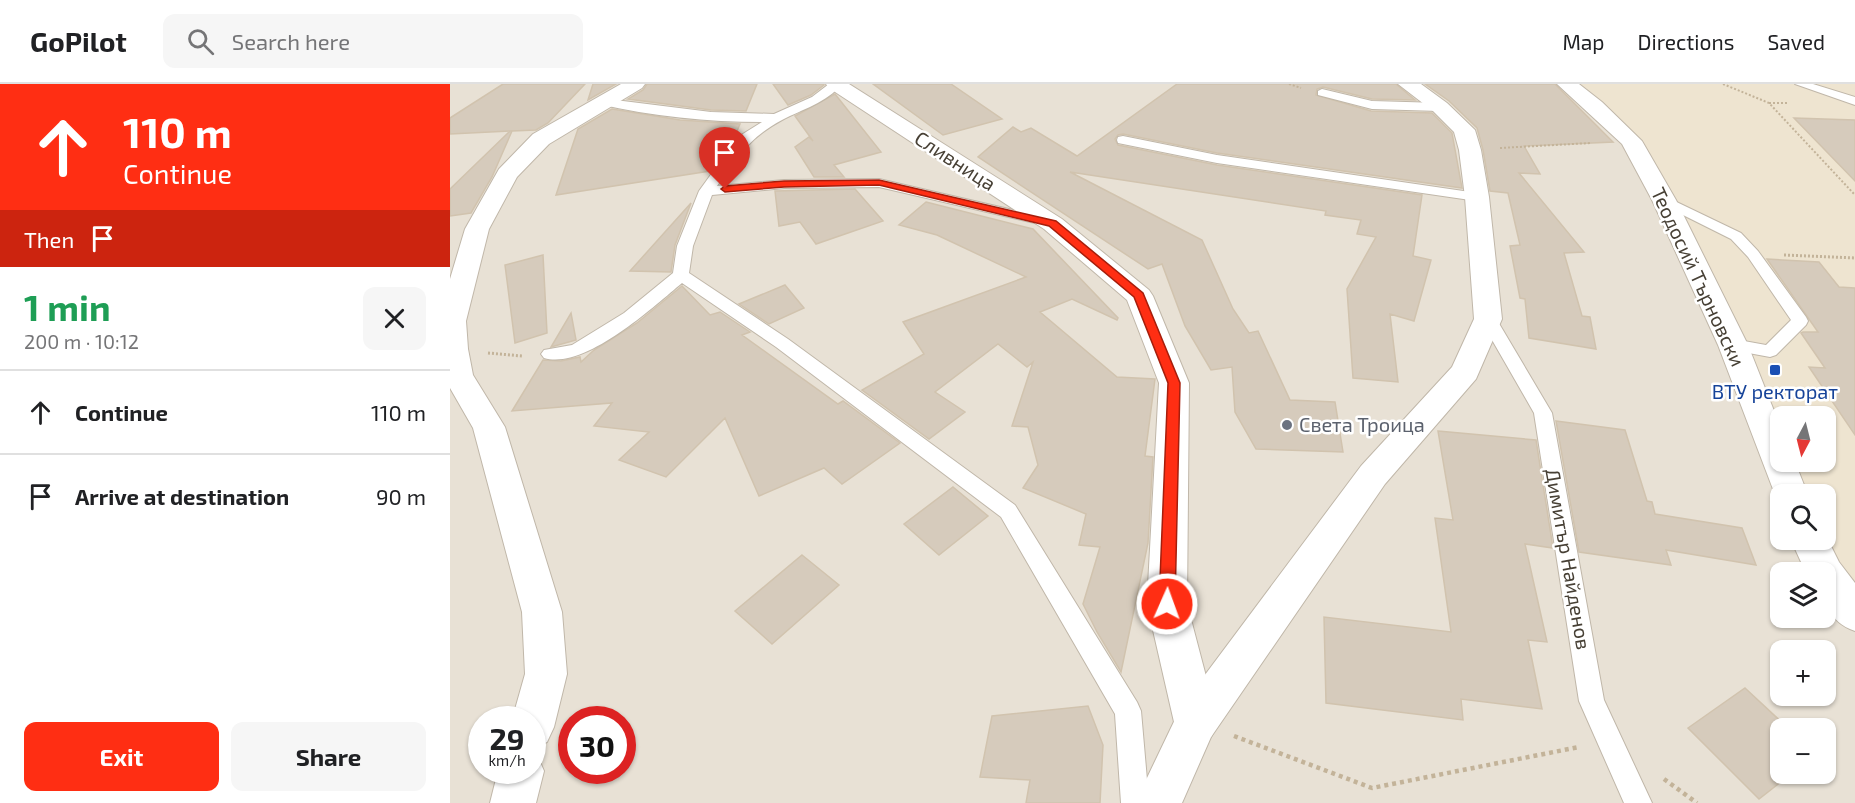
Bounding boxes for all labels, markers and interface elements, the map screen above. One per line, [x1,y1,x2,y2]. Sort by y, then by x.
search box [163,14,583,68]
text: GoPilot [30,24,127,58]
icon: search [184,25,217,58]
text: Search here [232,28,350,54]
text: Map [1562,29,1605,54]
text: Directions [1638,29,1734,54]
text: Saved [1767,29,1825,54]
text: 110 m [123,106,232,156]
icon: ahead [24,108,102,186]
street label: Сливница [911,125,1001,195]
pin [699,127,750,189]
icon: arrive [708,136,741,169]
text: Continue [123,157,232,189]
street label: Теодосий Търновски [1647,183,1751,370]
icon: arrive [86,222,119,255]
text: Then [24,226,74,252]
text: 1 min [24,285,111,328]
button: close [363,287,426,350]
text: 200 m · 10:12 [24,329,139,353]
marker: ВТУ ректорат [1768,363,1782,377]
place label: ВТУ ректорат [1712,379,1838,403]
icon: ahead [24,396,57,429]
text: Continue [75,399,168,425]
text: 110 m [371,399,426,425]
north arrow [1770,406,1836,472]
map controls [1770,406,1836,784]
place label: Света Троица [1299,412,1425,436]
marker: Света Троица [1280,418,1294,432]
street label: Димитър Найденов [1541,466,1597,651]
icon: arrive [24,480,57,513]
text: Arrive at destination [75,483,289,509]
text: 90 m [376,483,426,509]
button: search [1770,484,1836,550]
button: layers [1770,562,1836,628]
position arrow [1135,572,1199,636]
button: + [1770,640,1836,706]
speed limit sign: 30 [558,706,636,784]
button: − [1770,718,1836,784]
text: 29 [489,720,525,756]
button: Exit [24,722,219,791]
button: Share [231,722,426,791]
text: km/h [488,751,526,769]

